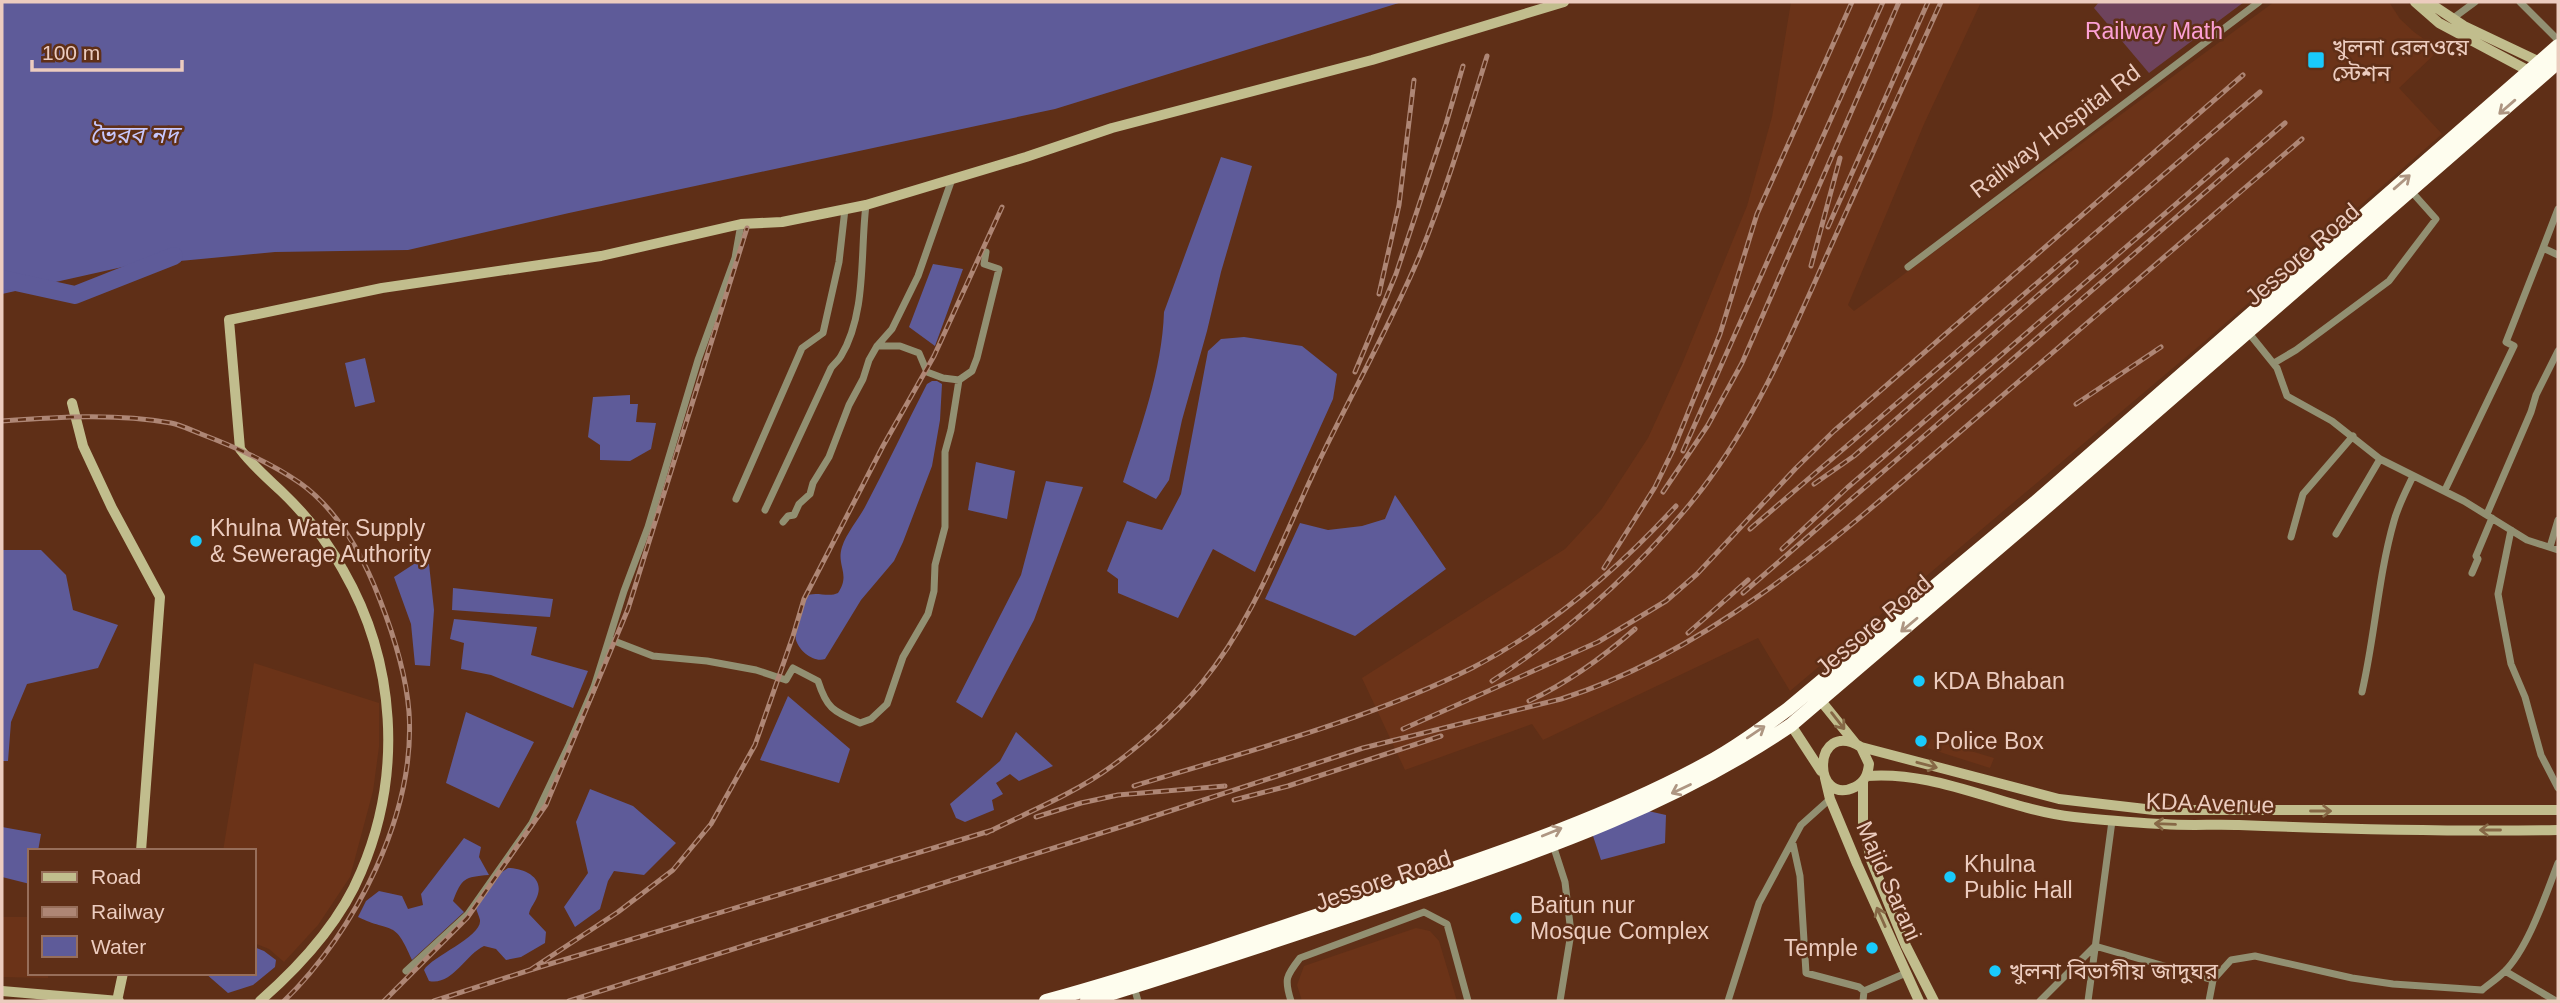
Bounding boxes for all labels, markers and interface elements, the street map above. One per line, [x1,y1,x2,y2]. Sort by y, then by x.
park label: Railway Math [2085,18,2223,44]
scale bar [32,28,182,72]
place label: খুলনা রেলওয়ে স্টেশন [2332,34,2469,86]
text: 100 m [42,41,100,64]
marker: খুলনা রেলওয়ে স্টেশন [2306,50,2326,70]
street label: Railway Hospital Rd [1965,59,2145,203]
one-way arrow [2498,99,2516,115]
water label: ভৈরব নদ [90,121,183,148]
one-way arrow [2393,174,2411,190]
street label: Jessore Road [2240,198,2364,310]
place label: Khulna Water Supply & Sewerage Authority [210,515,432,567]
marker: Khulna Water Supply & Sewerage Authority [188,533,204,549]
street label: Jessore Road [1810,569,1936,681]
one-way arrow [1900,617,1918,632]
place label: KDA Bhaban [1933,668,2065,694]
marker: KDA Bhaban [1911,673,1927,689]
one-way arrow [1830,712,1845,730]
one-way arrow [1746,725,1765,739]
place label: Police Box [1935,728,2044,754]
marker: Police Box [1913,733,1929,749]
one-way arrow [1915,759,1938,772]
one-way arrow [1671,783,1692,797]
street label: KDA Avenue [2145,788,2275,818]
one-way arrow [2309,804,2332,818]
street label: Majid Sarani [1851,817,1927,945]
one-way arrow [2153,818,2176,831]
one-way arrow [2479,823,2502,837]
one-way arrow [1541,824,1562,837]
street label: Jessore Road [1312,845,1454,915]
legend [28,849,256,975]
place label: Khulna Public Hall [1964,851,2073,903]
text: Road [91,865,141,888]
marker: Khulna Public Hall [1942,869,1958,885]
place label: Baitun nur Mosque Complex [1530,892,1709,944]
text: Railway [91,900,165,923]
one-way arrow [1873,907,1887,928]
marker: Baitun nur Mosque Complex [1508,910,1524,926]
text: Water [91,935,146,958]
place label: Temple [1784,935,1858,961]
marker: Temple [1864,940,1880,956]
place label: খুলনা বিভাগীয় জাদুঘর [2009,958,2218,985]
marker: খুলনা বিভাগীয় জাদুঘর [1987,963,2003,979]

